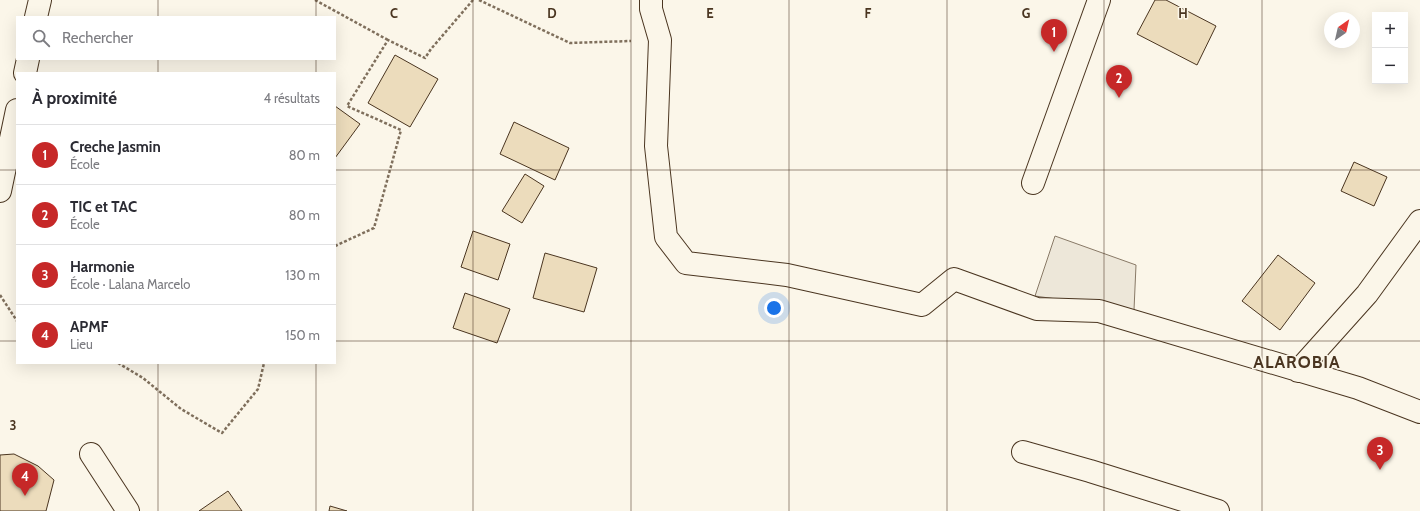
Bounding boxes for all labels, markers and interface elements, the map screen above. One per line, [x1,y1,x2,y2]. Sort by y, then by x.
text: C [390,5,398,21]
text: D [547,5,557,21]
text: E [706,5,714,21]
text: F [865,5,872,21]
text: G [1022,5,1031,21]
text: H [1178,5,1188,21]
north arrow [1324,12,1360,48]
map controls [1372,12,1408,84]
button: + [1372,12,1408,48]
search box [16,16,336,60]
pin: 1 [1041,19,1067,52]
icon: search [30,27,52,49]
text: Rechercher [62,29,133,47]
button: − [1372,48,1408,84]
pin: 2 [1106,65,1132,98]
text: À proximité [32,88,117,108]
text: 4 résultats [264,90,320,106]
text: Creche Jasmin [70,138,161,156]
text: 1 [43,147,47,163]
text: 80 m [289,147,320,163]
text: École [70,156,100,172]
text: TIC et TAC [70,198,137,216]
text: 2 [42,207,48,223]
text: 80 m [289,207,320,223]
text: École [70,216,100,232]
text: Harmonie [70,258,134,276]
text: 3 [41,267,49,283]
text: 130 m [285,267,320,283]
text: École · Lalana Marcelo [70,276,190,292]
your location [764,298,784,318]
text: APMF [70,318,108,336]
text: 4 [41,327,49,343]
text: 150 m [285,327,320,343]
text: Lieu [70,336,93,352]
district label: ALAROBIA [1253,352,1341,372]
text: 3 [9,417,17,433]
pin: 3 [1367,437,1393,470]
pin: 4 [12,463,38,496]

